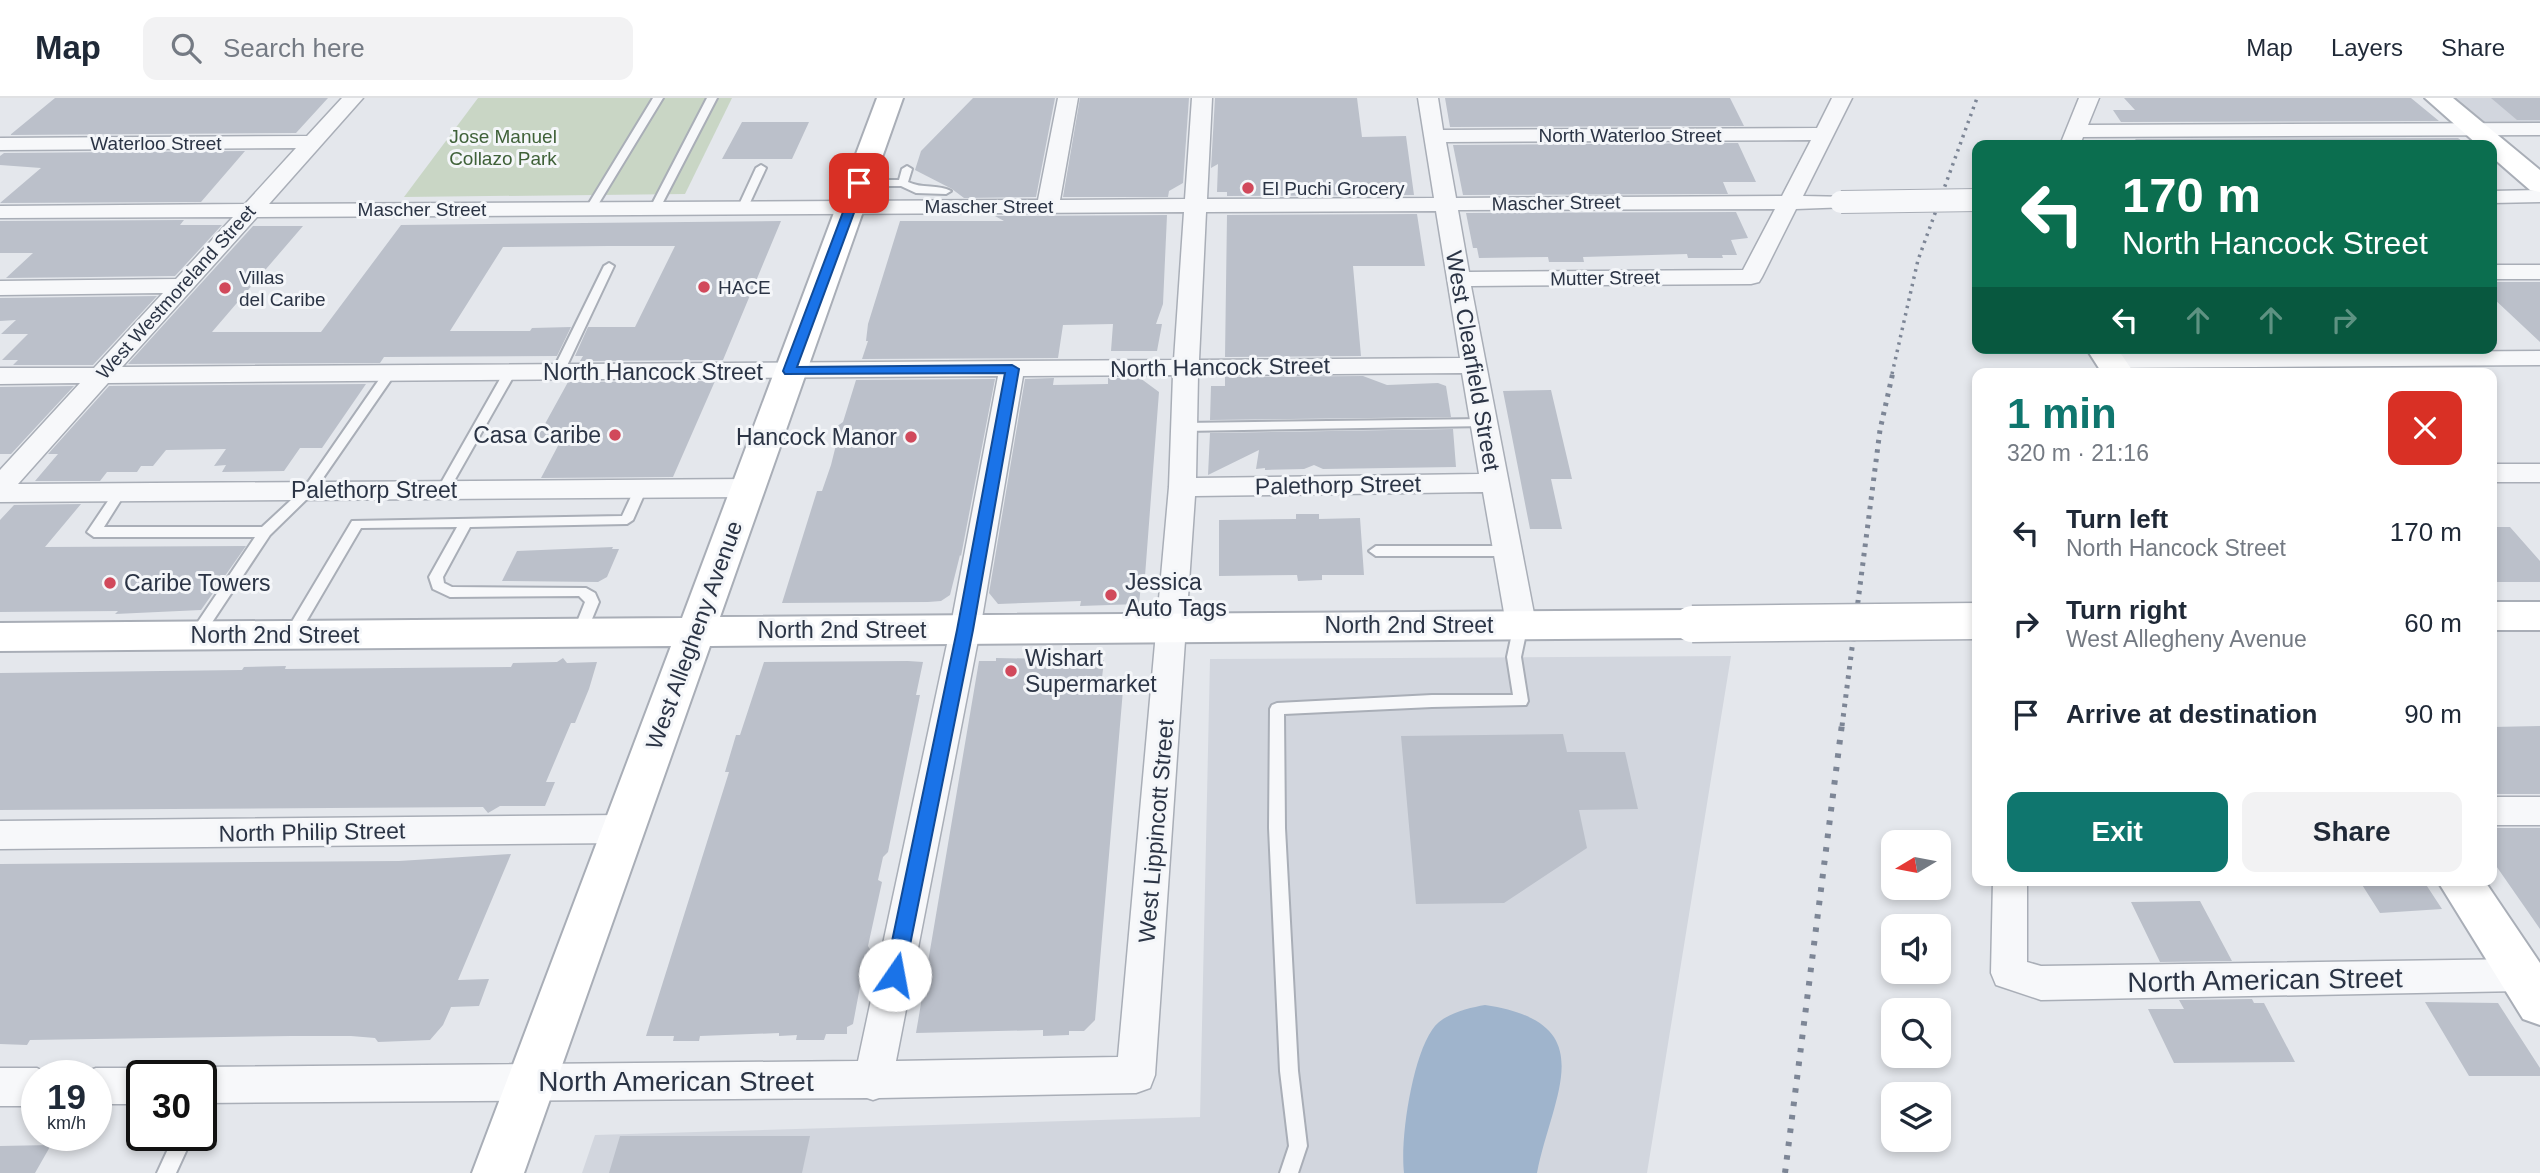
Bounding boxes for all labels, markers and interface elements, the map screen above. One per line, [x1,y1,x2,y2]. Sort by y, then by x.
search box [143,17,633,80]
text: Map [35,29,101,66]
icon: search [167,29,205,67]
text: Search here [223,33,365,63]
text: Map [2246,34,2293,61]
text: Layers [2331,34,2403,61]
text: Share [2441,34,2505,61]
street label: North Waterloo Street [1538,125,1722,146]
park label: Jose Manuel Collazo Park [449,126,557,169]
street label: Waterloo Street [90,133,222,154]
pin [829,153,889,213]
icon: arrive [840,164,878,202]
icon: left [2007,168,2098,259]
text: 170 m [2122,168,2261,222]
place label: El Puchi Grocery [1262,178,1405,199]
marker: El Puchi Grocery [1240,180,1256,196]
street label: Mascher Street [1491,191,1621,215]
street label: Mascher Street [925,196,1054,217]
street label: Mascher Street [358,199,487,220]
street label: West Westmoreland Street [92,200,260,383]
text: North Hancock Street [2122,225,2428,261]
street label: West Clearfield Street [1441,249,1505,474]
place label: Villas del Caribe [239,267,326,310]
street label: Mutter Street [1550,267,1661,289]
place label: HACE [718,277,771,298]
marker: HACE [696,279,712,295]
marker: Villas del Caribe [217,280,233,296]
icon: left [2106,301,2144,339]
icon: ahead [2179,301,2217,339]
icon: ahead [2252,301,2290,339]
icon: right [2325,301,2363,339]
street label: North Hancock Street [1110,352,1331,382]
street label: North Hancock Street [543,359,764,385]
text: 1 min [2007,390,2117,437]
button: close [2388,391,2462,465]
place label: Casa Caribe [473,422,601,448]
place label: Hancock Manor [736,424,897,450]
marker: Casa Caribe [607,427,623,443]
marker: Hancock Manor [903,429,919,445]
text: 320 m · 21:16 [2007,440,2149,466]
street label: Palethorp Street [1255,471,1422,499]
street label: Palethorp Street [291,477,458,503]
text: Turn left [2066,504,2168,534]
icon: left [2007,514,2045,552]
street label: West Allegheny Avenue [641,517,747,753]
text: 170 m [2390,517,2462,547]
text: North Hancock Street [2066,535,2286,561]
place label: Jessica Auto Tags [1125,569,1227,621]
place label: Caribe Towers [124,570,271,596]
marker: Caribe Towers [102,575,118,591]
marker: Jessica Auto Tags [1103,587,1119,603]
text: Turn right [2066,595,2187,625]
icon: right [2007,605,2045,643]
text: 60 m [2404,608,2462,638]
street label: North 2nd Street [1325,612,1494,638]
street label: North 2nd Street [758,617,927,643]
street label: North 2nd Street [191,622,360,648]
text: West Allegheny Avenue [2066,626,2307,652]
place label: Wishart Supermarket [1025,645,1157,697]
marker: Wishart Supermarket [1003,663,1019,679]
icon: arrive [2007,696,2045,734]
text: Arrive at destination [2066,699,2317,729]
text: 90 m [2404,699,2462,729]
street label: West Lippincott Street [1133,717,1179,944]
button: Exit [2007,792,2228,872]
button: Share [2242,792,2462,872]
street label: North Philip Street [218,817,406,847]
north arrow [1881,830,1951,900]
map controls [1881,830,1951,1152]
button: sound [1881,914,1951,984]
position arrow [858,938,932,1012]
street label: North American Street [2127,962,2403,998]
button: search [1881,998,1951,1068]
speed limit sign: 30 [126,1060,217,1151]
street label: North American Street [538,1066,814,1097]
text: 19 [47,1077,86,1116]
button: layers [1881,1082,1951,1152]
text: km/h [47,1113,86,1133]

